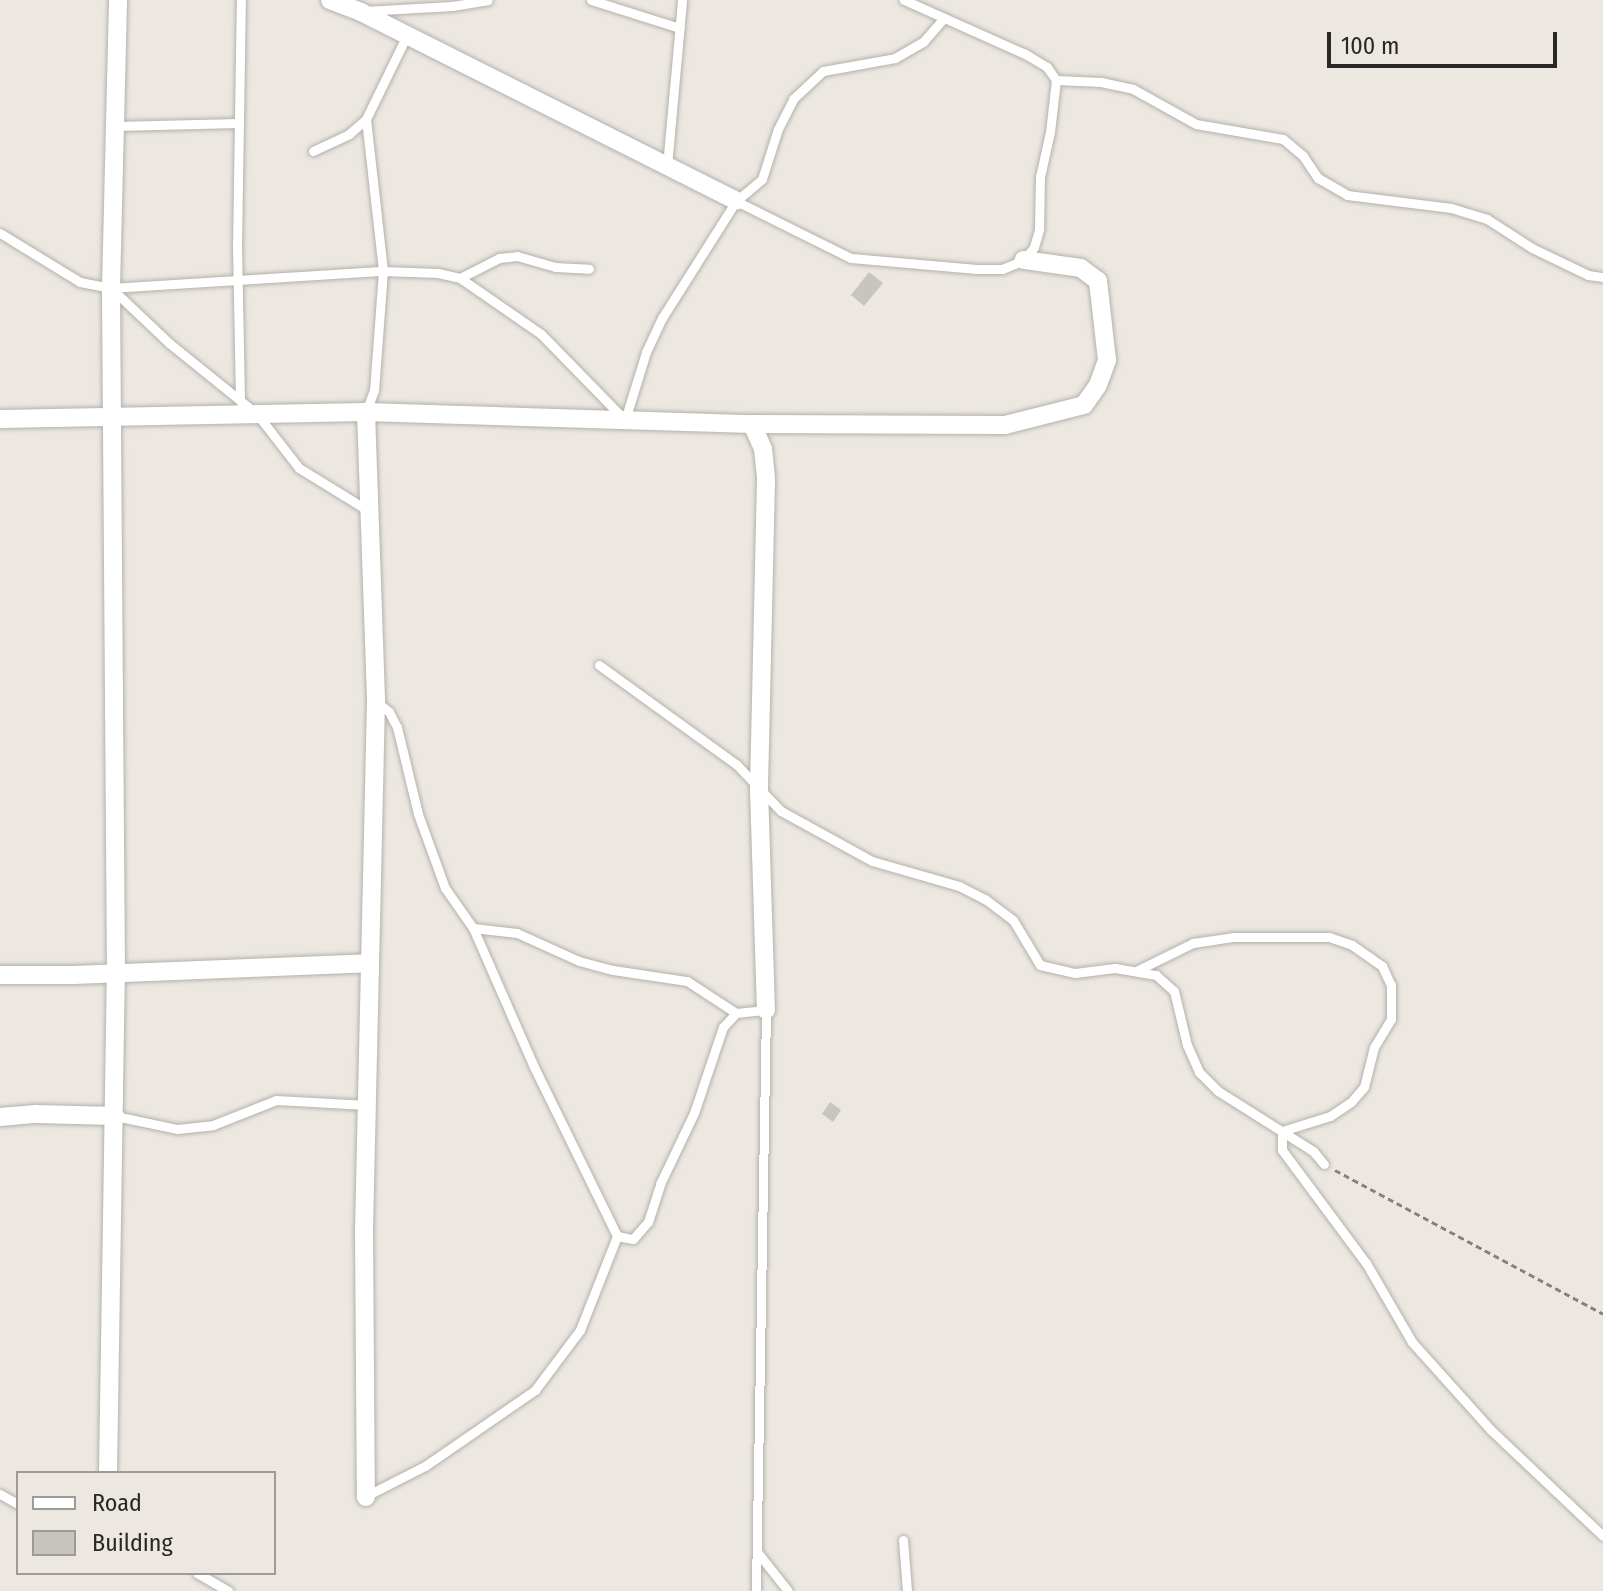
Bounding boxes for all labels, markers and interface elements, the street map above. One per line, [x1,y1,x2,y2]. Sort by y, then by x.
scale bar [1331,16,1561,66]
text: 100 m [1341,32,1399,60]
legend [16,1471,276,1575]
text: Road [92,1489,142,1517]
text: Building [92,1529,173,1557]

